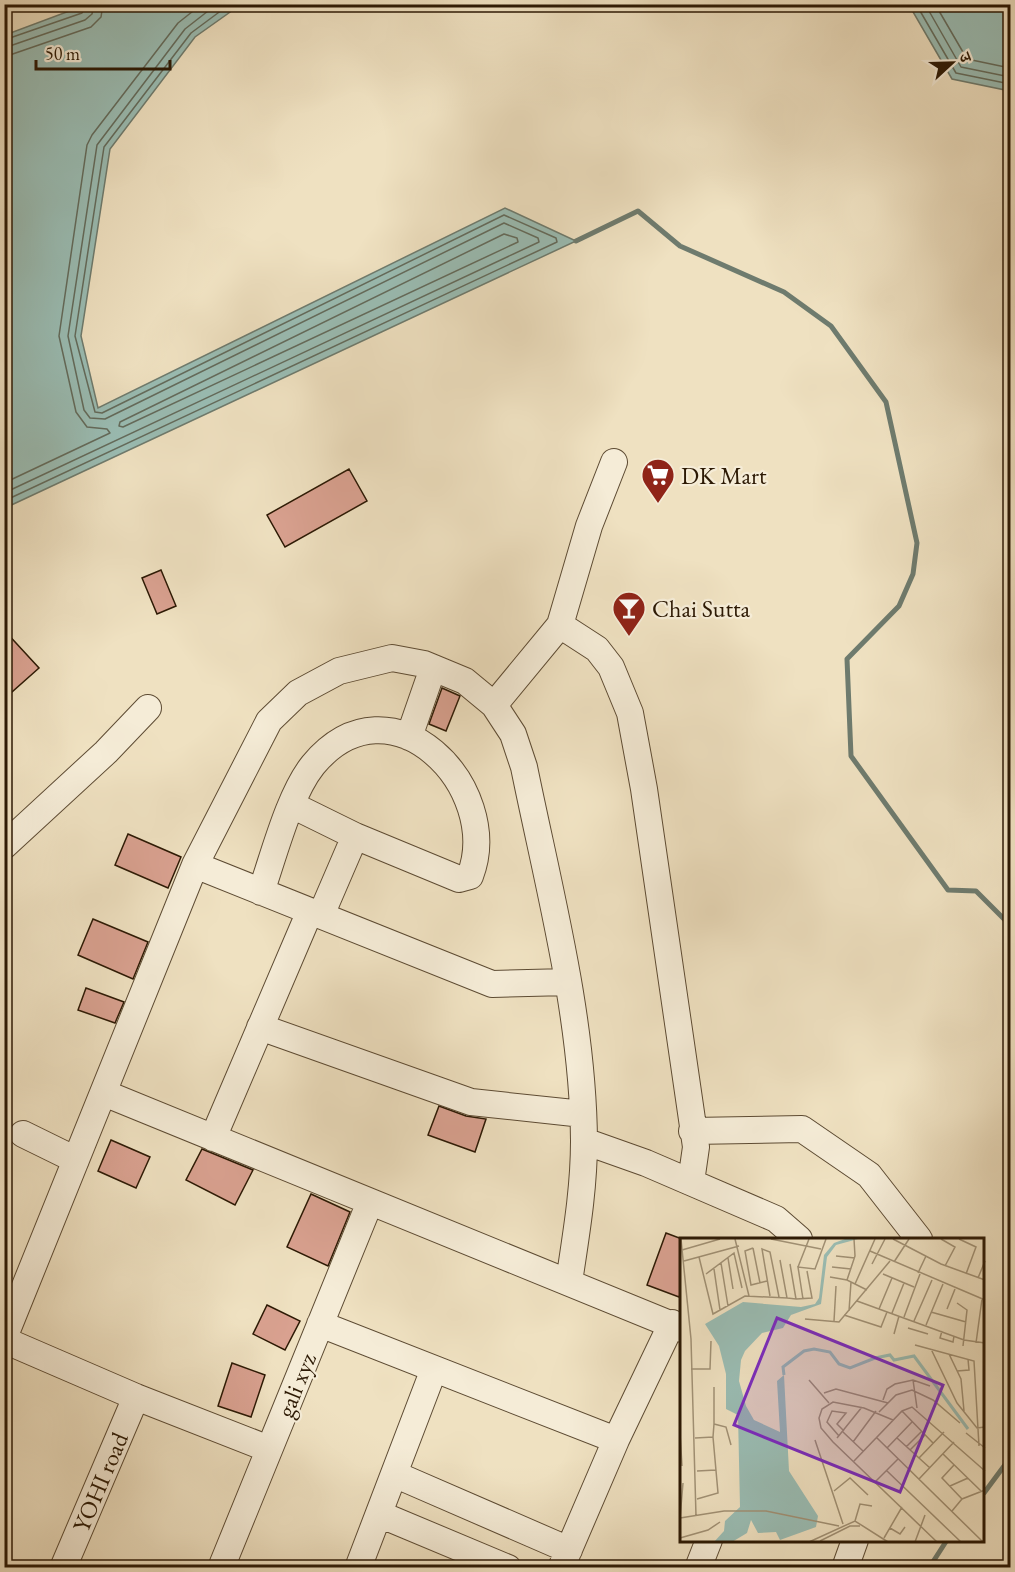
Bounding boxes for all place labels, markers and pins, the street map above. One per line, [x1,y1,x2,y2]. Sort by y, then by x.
supermarket icon: DK Mart [640,457,676,504]
place label: DK Mart [681,460,767,491]
bar icon: Chai Sutta [611,590,647,637]
place label: Chai Sutta [652,593,751,624]

